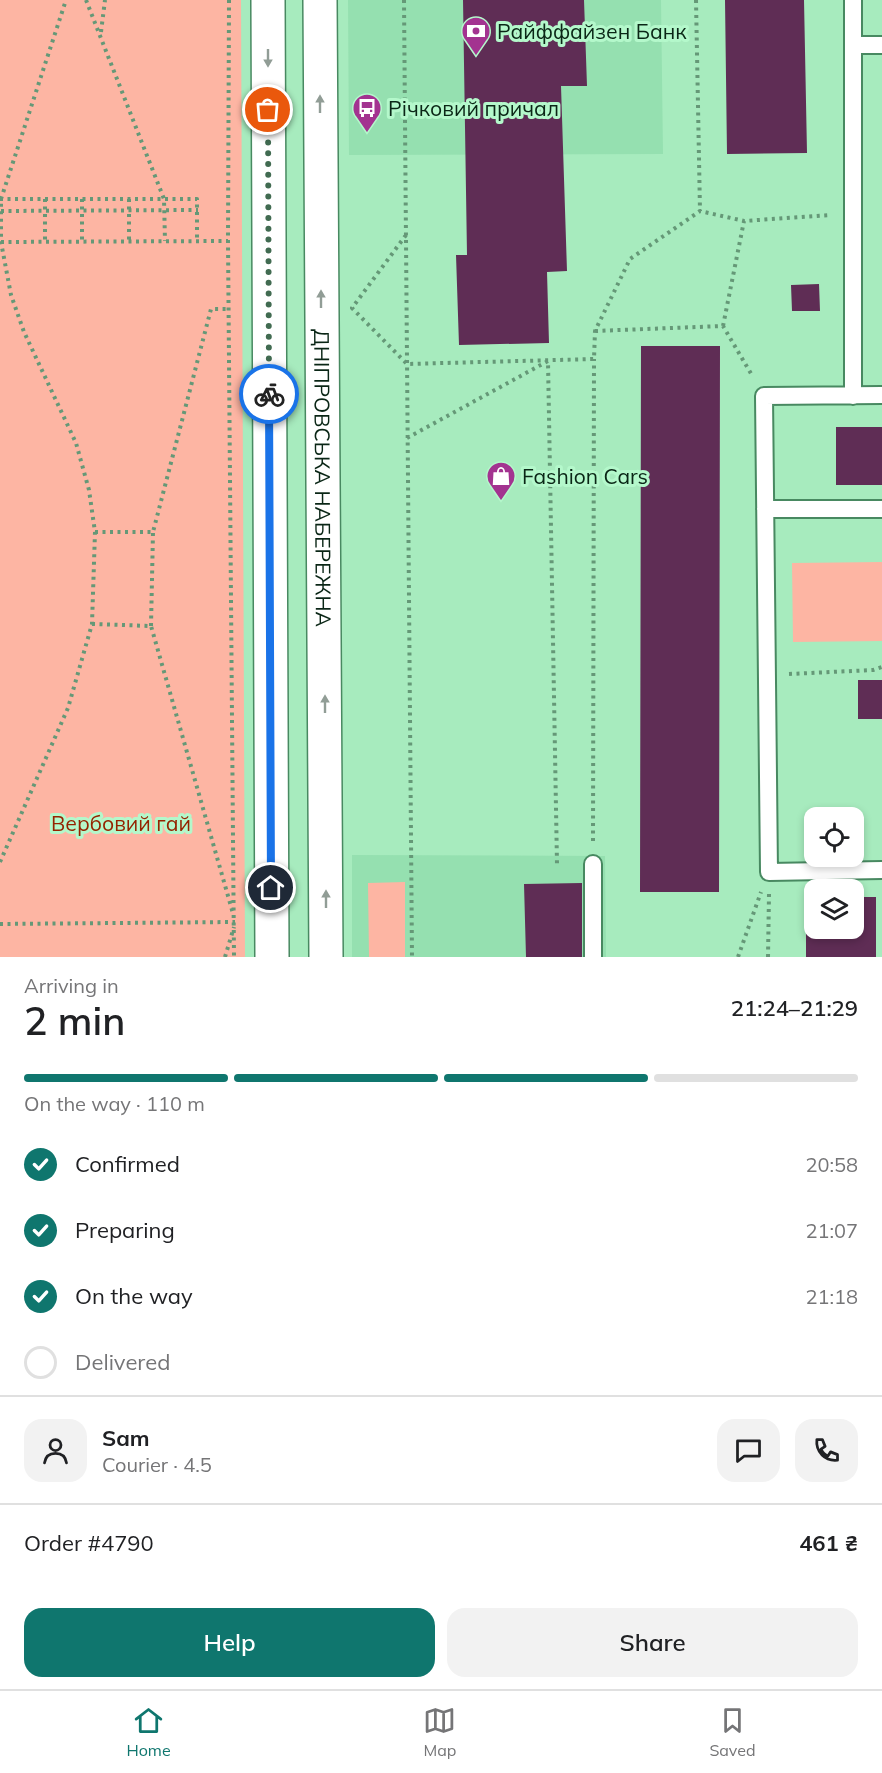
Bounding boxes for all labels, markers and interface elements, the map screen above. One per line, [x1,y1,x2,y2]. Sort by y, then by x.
bank icon: Райффайзен Банк [460,15,492,57]
place label: Райффайзен Банк [497,18,687,44]
one-way arrow [263,49,273,68]
pin [242,84,293,135]
bus stop icon: Річковий причал [351,92,383,134]
icon: bag [251,93,284,126]
one-way arrow [315,94,325,113]
place label: Річковий причал [388,95,559,121]
one-way arrow [317,289,326,308]
street label: ДНІПРОВСЬКА НАБЕРЕЖНА [309,329,337,628]
courier [239,364,299,424]
icon: bike [253,378,286,411]
shop icon: Fashion Cars [485,460,517,502]
place label: Fashion Cars [522,463,648,489]
one-way arrow [320,694,330,713]
map controls [804,807,864,939]
button: locate [804,807,864,867]
park label: Вербовий гай [51,810,191,836]
pin [245,862,296,913]
icon: home [254,871,287,904]
button: layers [804,879,864,939]
one-way arrow [321,889,331,908]
text: Arriving in [24,973,119,998]
text: 21:24–21:29 [731,994,858,1022]
text: 2 min [24,996,125,1045]
text: On the way · 110 m [24,1091,205,1116]
icon: check [24,1148,57,1181]
text: Confirmed [75,1150,180,1178]
text: 20:58 [805,1152,858,1177]
icon: check [24,1214,57,1247]
text: Preparing [75,1216,175,1244]
text: 21:07 [805,1218,858,1243]
icon: check [24,1280,57,1313]
text: On the way [75,1282,193,1310]
text: 21:18 [805,1284,858,1309]
text: Delivered [75,1348,170,1376]
button: person [24,1419,87,1482]
button: chat [717,1419,780,1482]
button: phone [795,1419,858,1482]
text: Sam [102,1424,150,1452]
text: Courier · 4.5 [102,1452,212,1477]
text: Order #4790 [24,1529,154,1557]
text: 461 ₴ [799,1529,858,1557]
button: Help [24,1608,435,1677]
button: Share [447,1608,858,1677]
tab: Home [126,1704,171,1760]
tab: Map [423,1704,456,1760]
tab: Saved [709,1704,756,1760]

